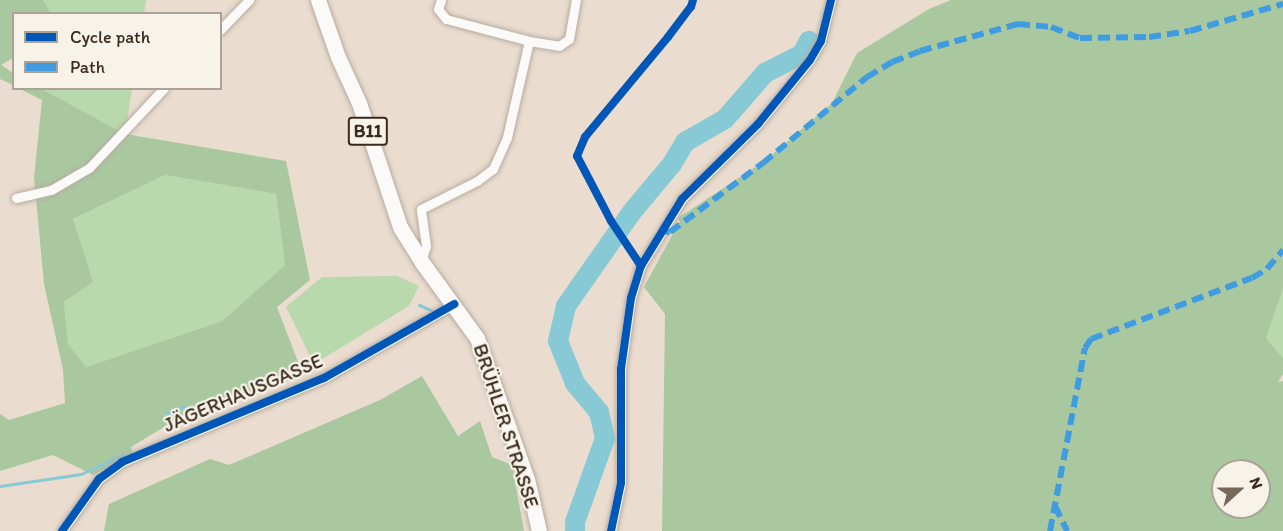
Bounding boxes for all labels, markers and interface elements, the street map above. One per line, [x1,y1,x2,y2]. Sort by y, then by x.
legend [12,12,222,90]
text: Cycle path [70,26,150,48]
text: Path [70,56,105,78]
road number: B11 [347,116,389,146]
street label: BRÜHLER STRASSE [468,341,544,511]
street label: JÄGERHAUSGASSE [160,349,326,437]
north arrow [1211,459,1271,519]
text: N [1246,475,1267,492]

